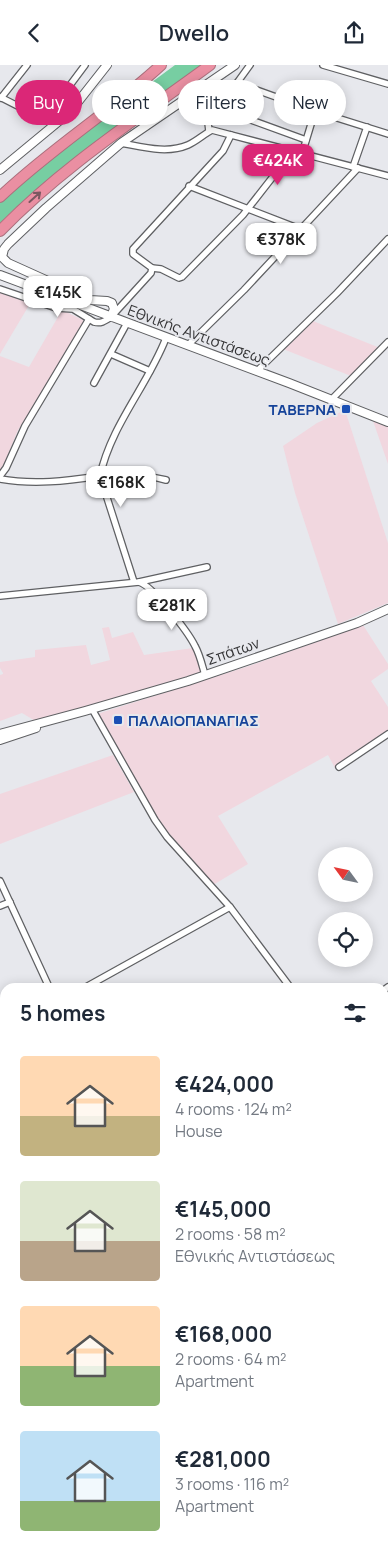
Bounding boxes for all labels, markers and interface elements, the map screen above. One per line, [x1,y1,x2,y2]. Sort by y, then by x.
text: Dwello [159,18,229,48]
icon: back [20,19,48,47]
icon: share [340,19,368,47]
chip: Buy [15,80,82,125]
chip: Rent [92,80,168,125]
chip: Filters [178,80,264,125]
chip: New [274,80,346,125]
pin: €424K [243,143,313,186]
text: €424K [253,149,303,171]
one-way arrow [28,191,41,203]
pin: €378K [246,223,316,265]
text: €378K [257,228,305,250]
pin: €145K [23,275,93,318]
text: €145K [34,281,82,303]
street label: Εθνικής Αντιστάσεως [125,299,273,371]
place label: ΤΑΒΕΡΝΑ [269,399,336,420]
marker: ΤΑΒΕΡΝΑ [340,403,352,415]
pin: €168K [86,465,156,508]
text: €168K [97,471,145,493]
pin: €281K [137,589,207,631]
text: €281K [148,594,196,616]
street label: Σπάτων [204,632,263,670]
place label: ΠΑΛΑΙΟΠΑΝΑΓΙΑΣ [128,710,259,731]
marker: ΠΑΛΑΙΟΠΑΝΑΓΙΑΣ [112,714,124,726]
north arrow [318,847,372,903]
map controls [318,847,373,967]
button: locate [318,912,373,967]
text: 5 homes [20,999,105,1027]
icon: filters [341,999,369,1027]
text: €424,000 [175,1070,274,1098]
icon: home [60,1076,120,1136]
text: 4 rooms · 124 m² [175,1098,292,1120]
text: House [175,1120,223,1142]
text: €145,000 [175,1195,271,1223]
icon: home [60,1201,120,1261]
text: 2 rooms · 58 m² [175,1223,286,1245]
text: Εθνικής Αντιστάσεως [175,1245,335,1267]
text: €168,000 [175,1320,272,1348]
icon: home [60,1326,120,1386]
text: 2 rooms · 64 m² [175,1348,286,1370]
text: Apartment [175,1370,254,1392]
text: €281,000 [175,1445,271,1473]
icon: home [60,1451,120,1511]
text: 3 rooms · 116 m² [175,1473,289,1495]
text: Apartment [175,1495,254,1517]

